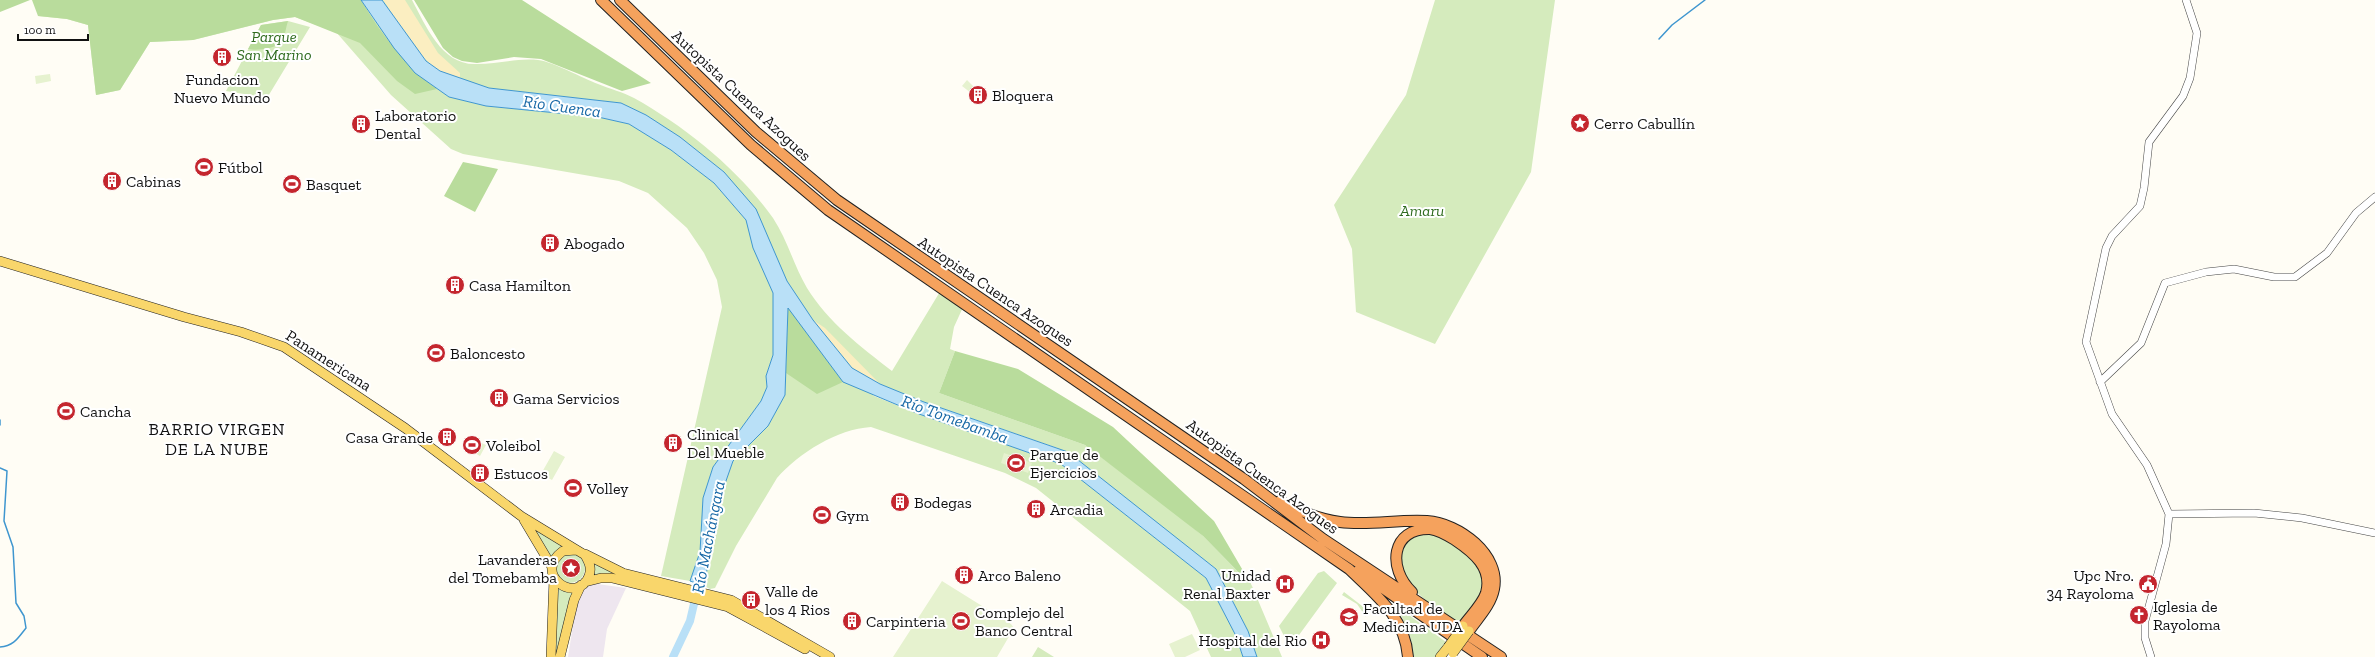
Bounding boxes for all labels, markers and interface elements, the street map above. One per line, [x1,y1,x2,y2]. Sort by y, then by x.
scale bar [18,16,88,42]
text: 100 m [24,23,56,37]
street label: Autopista Cuenca Azogues [668,26,815,165]
park label: Parque San Marino [236,27,312,64]
building icon: Fundacion Nuevo Mundo [211,46,233,68]
place label: Fundacion Nuevo Mundo [174,70,270,107]
building icon: Bloquera [967,84,989,106]
place label: Bloquera [992,86,1054,105]
water label: Río Cuenca [522,91,602,121]
place label: Laboratorio Dental [375,106,456,143]
place icon: Cerro Cabullín [1569,112,1591,134]
building icon: Laboratorio Dental [350,113,372,135]
place label: Cerro Cabullín [1594,114,1696,133]
sports icon: Fútbol [193,156,215,178]
place label: Fútbol [218,158,263,177]
building icon: Cabinas [101,170,123,192]
place label: Cabinas [126,172,181,191]
sports icon: Basquet [281,173,303,195]
place label: Basquet [306,175,361,194]
park label: Amaru [1399,201,1444,220]
building icon: Abogado [539,232,561,254]
street label: Autopista Cuenca Azogues [914,232,1077,351]
place label: Abogado [564,234,625,253]
building icon: Casa Hamilton [444,274,466,296]
place label: Casa Hamilton [469,276,572,295]
street label: Panamericana [282,326,375,395]
sports icon: Baloncesto [425,342,447,364]
place label: Baloncesto [450,344,525,363]
building icon: Gama Servicios [488,387,510,409]
place label: Gama Servicios [513,389,619,408]
water label: Río Tomebamba [899,390,1011,448]
sports icon: Cancha [55,400,77,422]
place label: Cancha [80,402,132,421]
street label: Autopista Cuenca Azogues [1183,415,1342,538]
district label: BARRIO VIRGEN DE LA NUBE [148,419,286,459]
place label: Clinical Del Mueble [687,425,764,462]
building icon: Casa Grande [436,426,458,448]
place label: Casa Grande [346,428,433,447]
building icon: Clinical Del Mueble [662,432,684,454]
sports icon: Voleibol [461,434,483,456]
place label: Voleibol [485,436,541,455]
place label: Parque de Ejercicios [1030,445,1099,482]
sports icon: Parque de Ejercicios [1005,452,1027,474]
building icon: Estucos [469,462,491,484]
place label: Estucos [494,464,548,483]
sports icon: Volley [562,477,584,499]
place label: Volley [586,479,629,498]
water label: Río Machángara [687,479,729,595]
building icon: Bodegas [889,491,911,513]
place label: Bodegas [914,493,972,512]
building icon: Arcadia [1025,498,1047,520]
place label: Arcadia [1050,500,1103,519]
sports icon: Gym [811,504,833,526]
place label: Gym [836,506,869,525]
place label: Lavanderas del Tomebamba [448,550,557,587]
place icon: Lavanderas del Tomebamba [560,557,582,579]
building icon: Arco Baleno [953,564,975,586]
place label: Arco Baleno [978,566,1061,585]
place label: Unidad Renal Baxter [1183,566,1271,603]
place label: Upc Nro. 34 Rayoloma [2046,566,2134,603]
hospital icon: Unidad Renal Baxter [1274,573,1296,595]
public building icon: Upc Nro. 34 Rayoloma [2137,573,2159,595]
place label: Valle de los 4 Rios [764,582,830,619]
building icon: Valle de los 4 Rios [740,589,762,611]
place label: Iglesia de Rayoloma [2153,597,2221,634]
place label: Facultad de Medicina UDA [1363,599,1463,636]
place label: Complejo del Banco Central [975,603,1072,640]
church icon: Iglesia de Rayoloma [2128,604,2150,626]
school or university icon: Facultad de Medicina UDA [1338,606,1360,628]
building icon: Carpinteria [841,610,863,632]
sports icon: Complejo del Banco Central [950,610,972,632]
place label: Carpinteria [866,612,946,631]
hospital icon: Hospital del Rio [1310,629,1332,651]
place label: Hospital del Rio [1198,631,1307,650]

